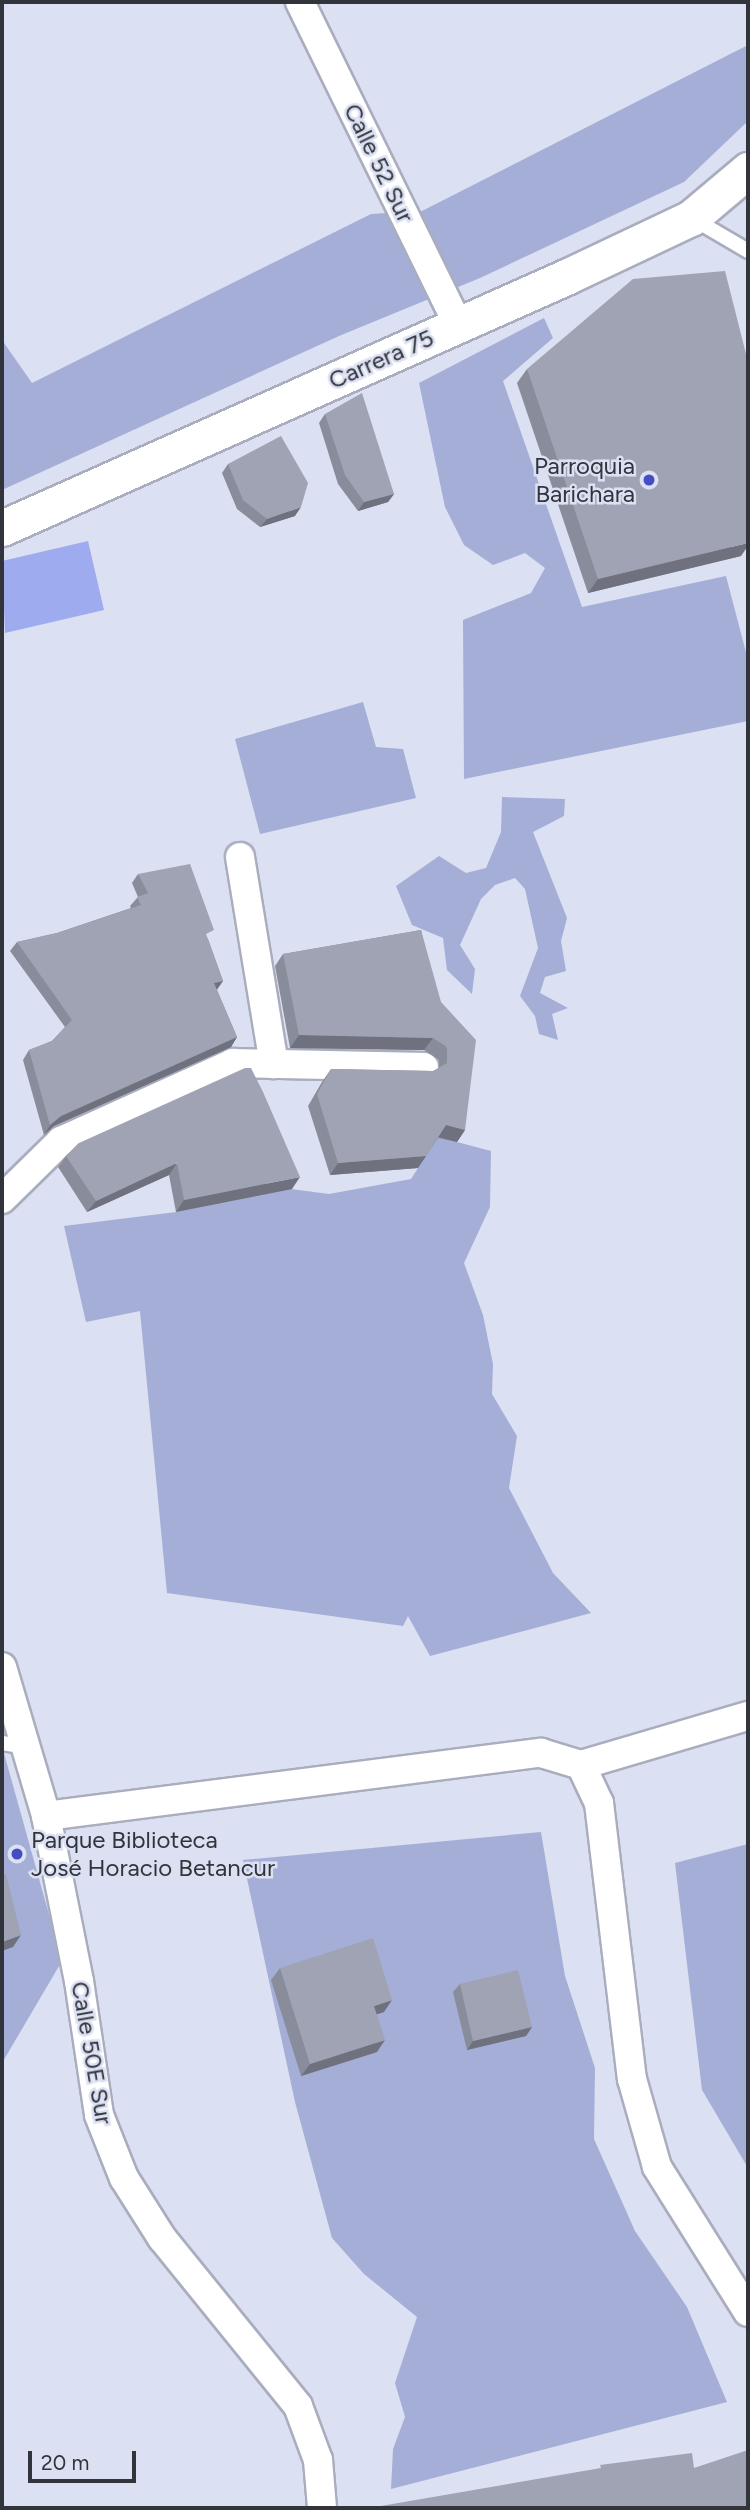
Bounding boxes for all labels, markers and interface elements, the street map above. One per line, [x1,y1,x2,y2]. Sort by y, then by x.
street label: Calle 52 Sur [338,99,420,227]
street label: Carrera 75 [324,323,438,395]
place label: Parroquia Barichara [534,452,635,508]
marker: Parroquia Barichara [641,472,657,488]
place label: Parque Biblioteca José Horacio Betancur [31,1826,275,1882]
marker: Parque Biblioteca José Horacio Betancur [9,1846,25,1862]
street label: Calle 50E Sur [65,1979,119,2127]
scale bar [32,2436,140,2480]
text: 20 m [41,2450,89,2475]

